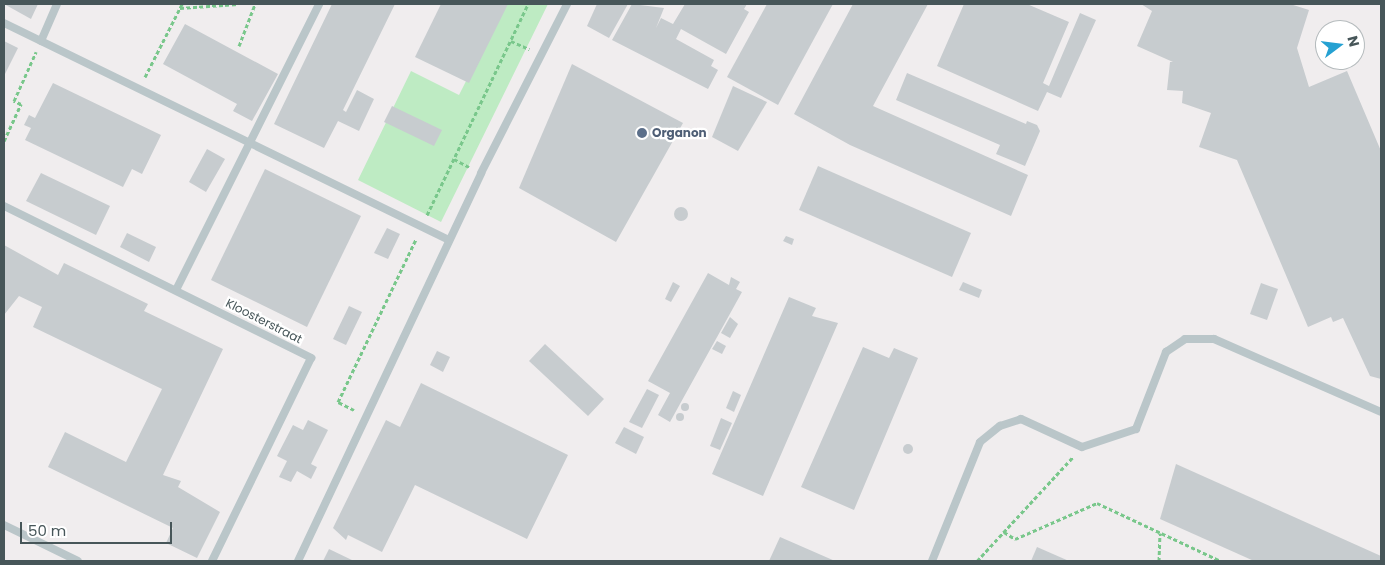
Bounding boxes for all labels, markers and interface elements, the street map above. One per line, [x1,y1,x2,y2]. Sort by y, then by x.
north arrow [1315,20,1365,70]
text: N [1343,34,1365,49]
place label: Organon [652,126,707,140]
marker: Organon [636,127,648,139]
street label: Kloosterstraat [223,296,305,346]
scale bar [22,512,175,544]
text: 50 m [28,520,66,541]

